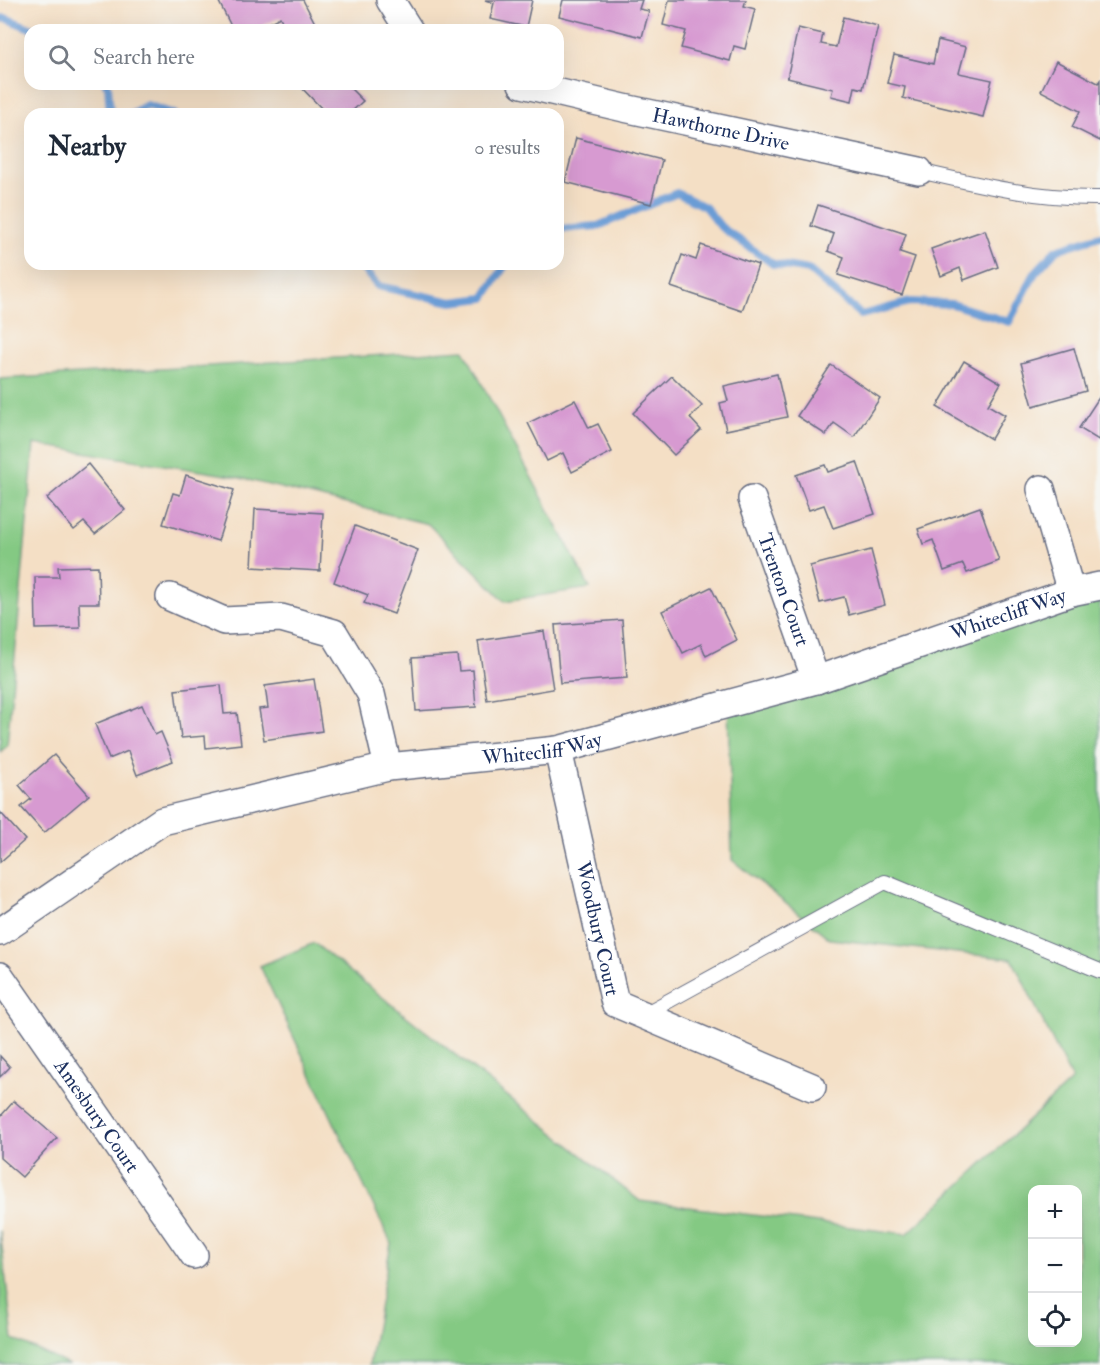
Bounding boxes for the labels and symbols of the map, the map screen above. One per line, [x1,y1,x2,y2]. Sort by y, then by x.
street label: Hawthorne Drive [650,102,792,156]
street label: Trenton Court [753,530,816,650]
street label: Whitecliff Way [946,582,1070,646]
street label: Whitecliff Way [480,726,606,770]
street label: Woodbury Court [571,858,626,999]
street label: Amesbury Court [48,1053,145,1178]

